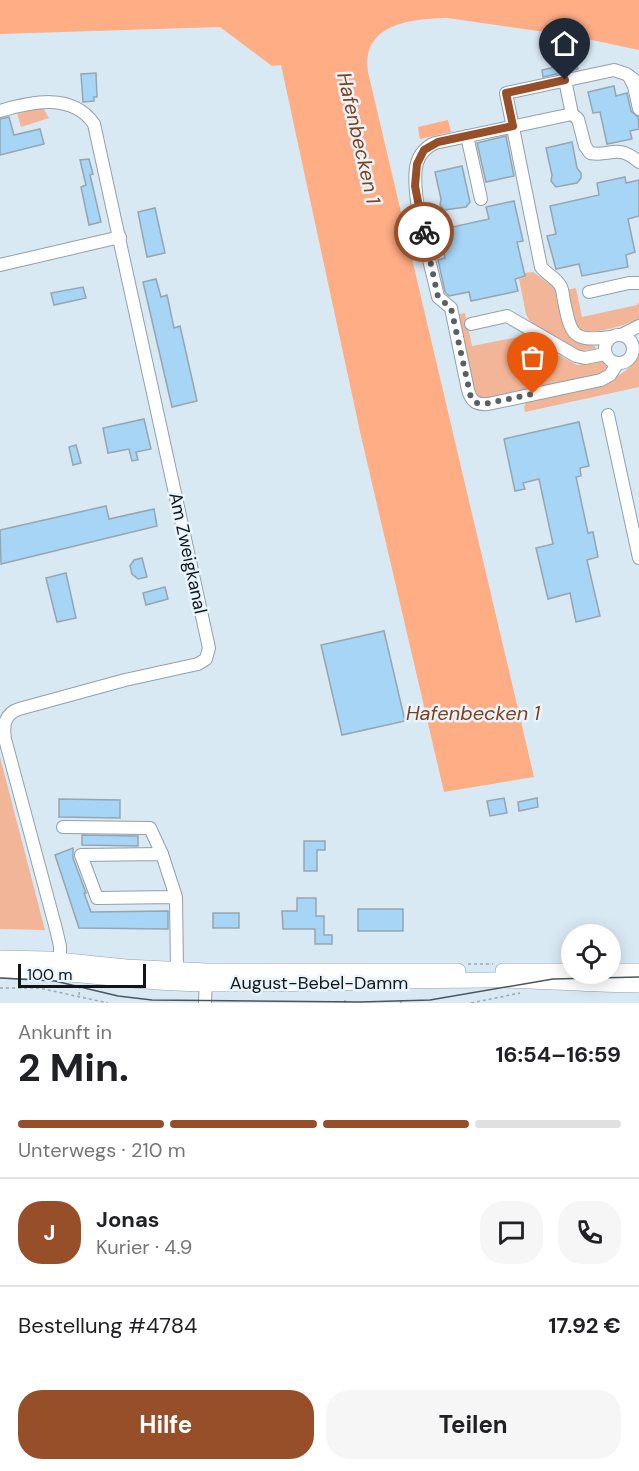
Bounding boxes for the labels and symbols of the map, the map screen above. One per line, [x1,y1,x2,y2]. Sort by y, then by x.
pin [539,18,590,80]
water label: Hafenbecken 1 [331,70,387,207]
courier [394,202,454,262]
pin [507,332,558,394]
street label: Am Zweigkanal [163,490,213,616]
water label: Hafenbecken 1 [406,700,541,726]
scale bar [18,961,146,988]
street label: August-Bebel-Damm [230,971,408,995]

